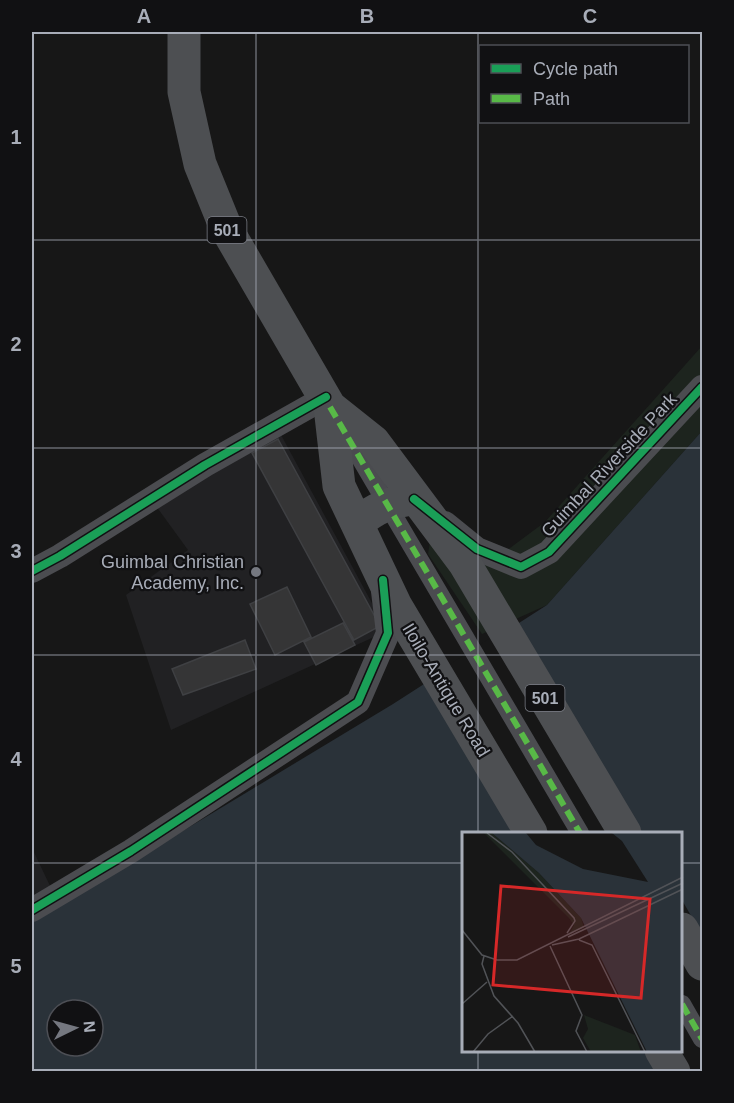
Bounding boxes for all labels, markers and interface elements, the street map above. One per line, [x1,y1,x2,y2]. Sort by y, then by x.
text: A [137,5,151,27]
text: B [360,5,374,27]
text: C [583,5,597,27]
legend [479,45,689,123]
text: Cycle path [533,59,618,79]
text: Path [533,89,570,109]
text: 1 [10,126,22,148]
road number: 501 [208,217,246,243]
text: 2 [10,333,22,355]
street label: Guimbal Riverside Park [537,388,681,541]
text: 3 [10,540,22,562]
place label: Guimbal Christian Academy, Inc. [101,552,244,593]
marker: Guimbal Christian Academy, Inc. [249,565,263,579]
street label: Iloilo-Antique Road [398,620,494,760]
road number: 501 [526,685,564,711]
text: 4 [10,748,22,770]
inset map [462,832,683,1052]
text: 5 [10,955,22,977]
north arrow [45,998,105,1058]
text: N [80,1020,98,1033]

